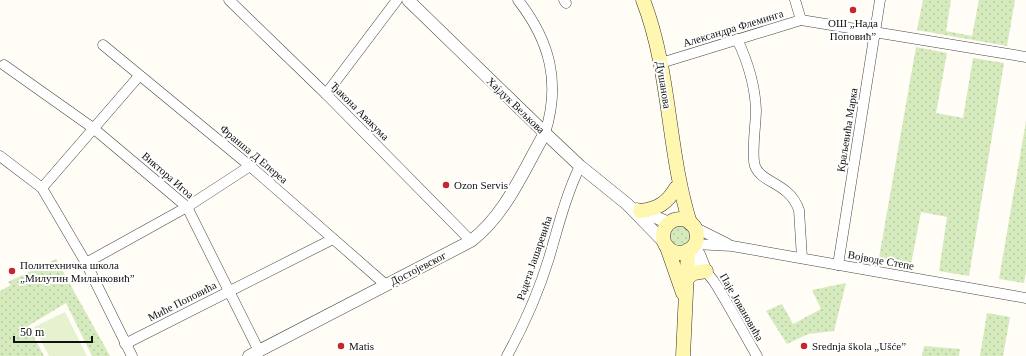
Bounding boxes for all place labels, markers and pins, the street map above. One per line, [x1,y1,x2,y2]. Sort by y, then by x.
marker: ОШ „Нада Поповић” [848,5,858,15]
place label: ОШ „Нада Поповић” [828,17,878,42]
place label: Ozon Servis [454,179,508,191]
marker: Ozon Servis [441,180,451,190]
place label: Политехничка школа „Милутин Миланковић” [20,259,135,284]
marker: Политехничка школа „Милутин Миланковић” [7,266,17,276]
place label: Matis [349,340,374,352]
place label: Srednja škola „Ušće” [812,340,906,352]
marker: Matis [336,341,346,351]
marker: Srednja škola „Ušće” [799,341,809,351]

